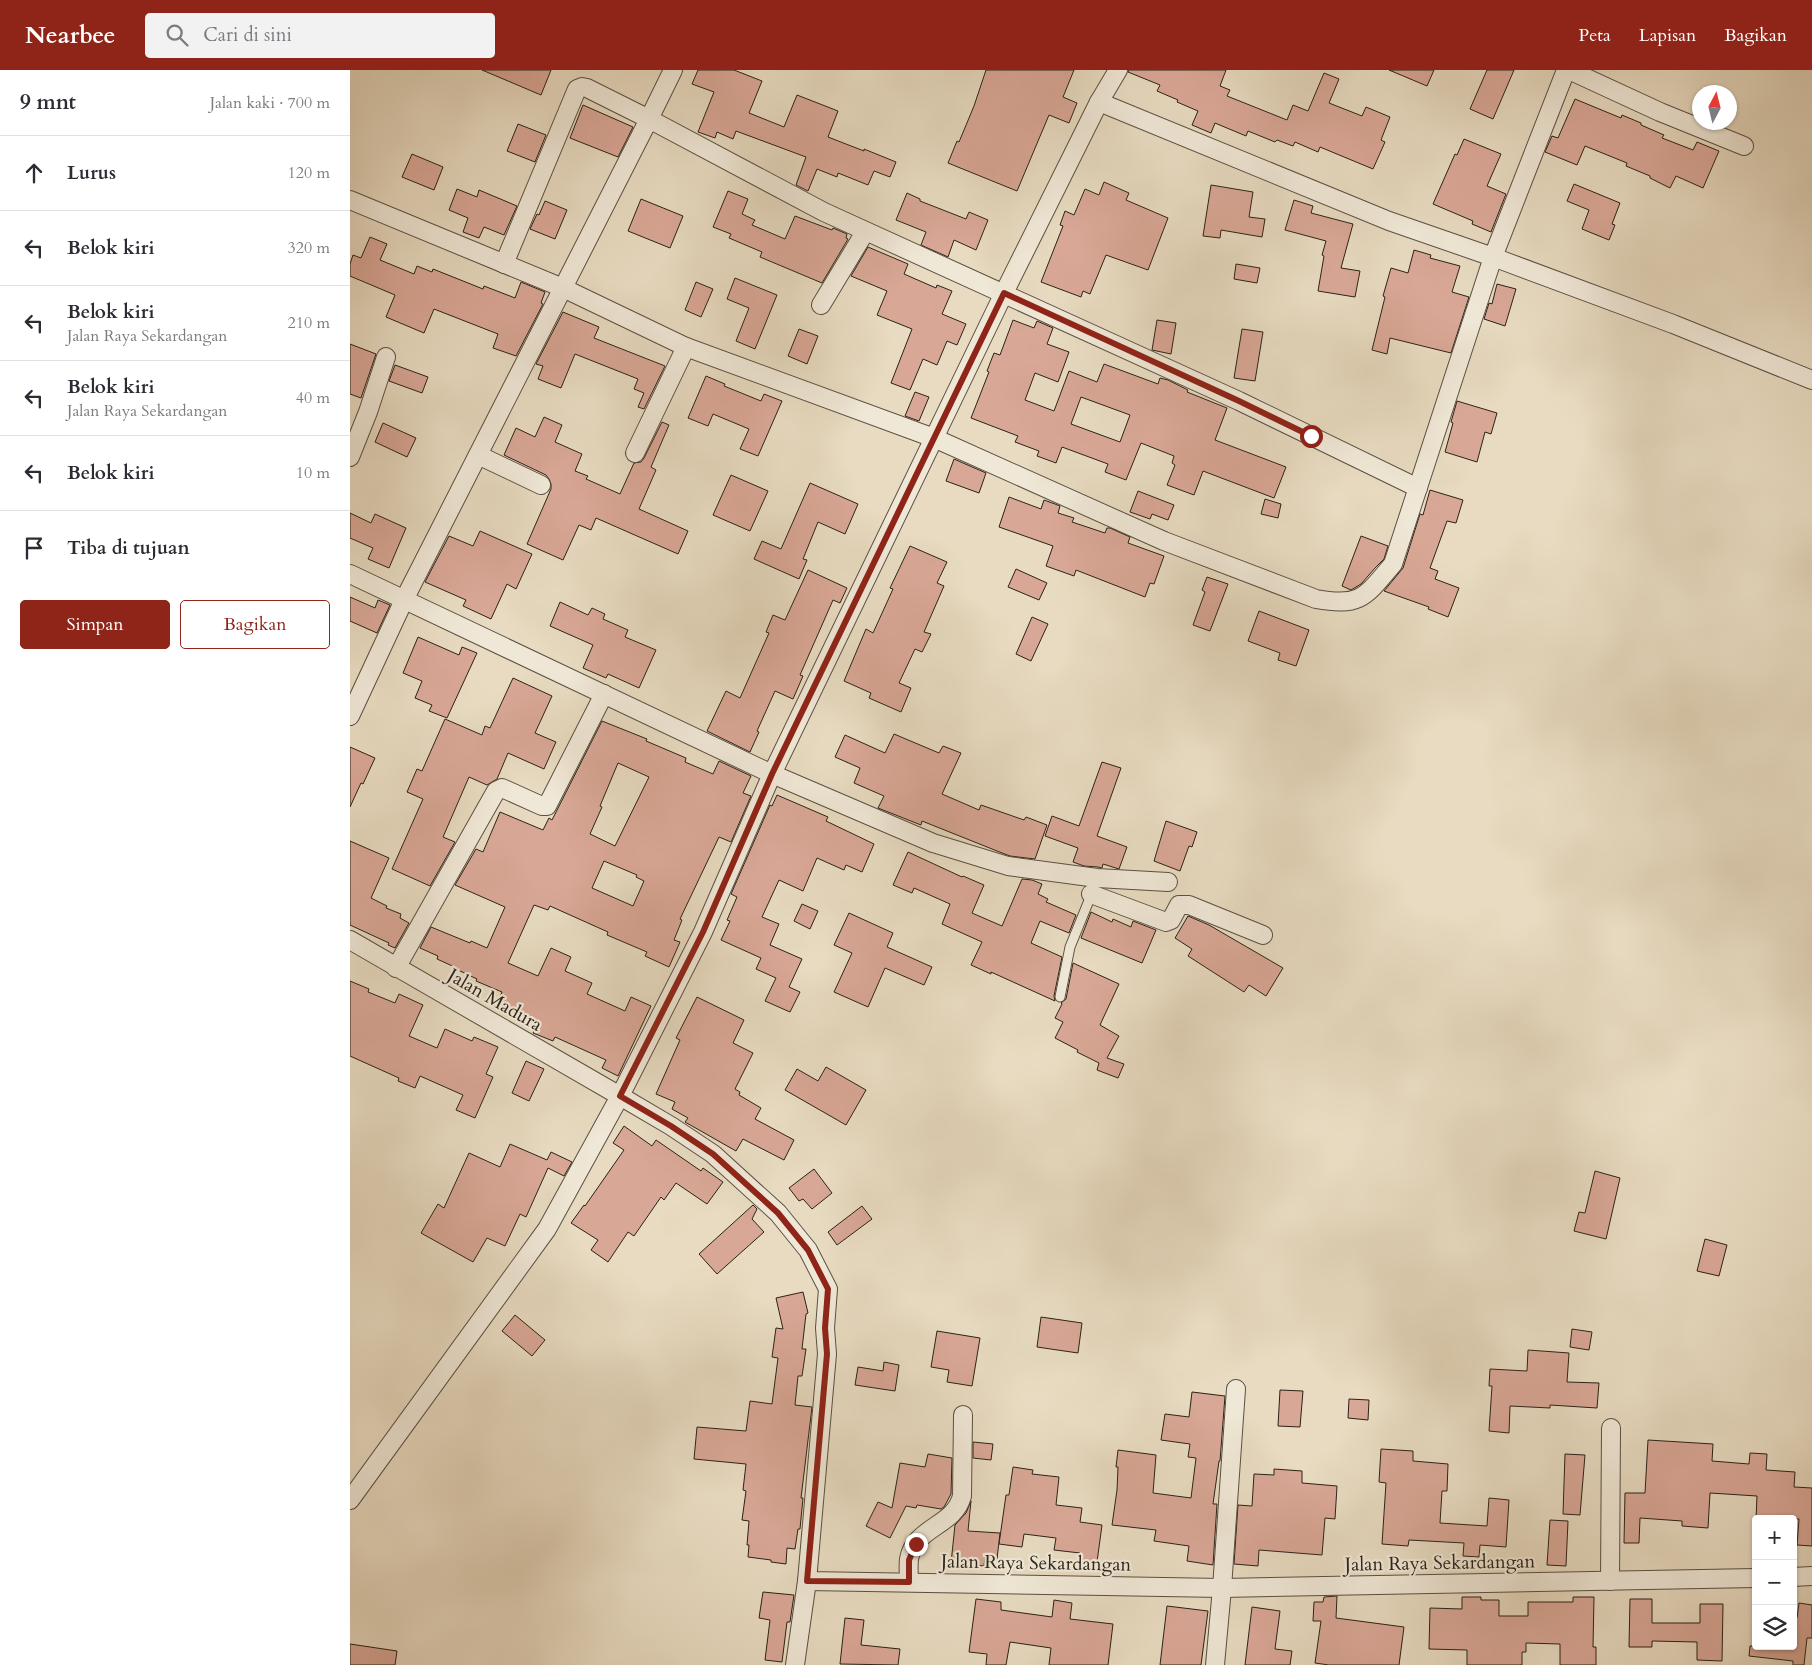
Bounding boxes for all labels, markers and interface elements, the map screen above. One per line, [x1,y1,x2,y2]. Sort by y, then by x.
search box [145,13,495,58]
text: Nearbee [25,19,115,52]
icon: search [163,21,191,49]
text: Cari di sini [203,22,292,48]
text: Peta [1579,23,1611,48]
text: Lapisan [1639,23,1696,48]
text: Bagikan [1724,23,1787,48]
north arrow [1692,85,1737,130]
text: 9 mnt [20,88,76,117]
text: Jalan kaki · 700 m [210,92,330,114]
icon: ahead [20,159,48,187]
text: Lurus [67,160,116,186]
text: 120 m [288,162,330,184]
icon: left [20,234,48,262]
text: Belok kiri [67,235,154,261]
text: 320 m [288,237,330,259]
text: Belok kiri [67,299,154,325]
icon: left [20,309,48,337]
text: 210 m [288,312,330,334]
text: Jalan Raya Sekardangan [67,325,227,347]
text: Belok kiri [67,374,154,400]
icon: left [20,384,48,412]
text: 40 m [296,387,330,409]
text: Jalan Raya Sekardangan [67,400,227,422]
route start [1300,425,1323,448]
icon: left [20,459,48,487]
text: Belok kiri [67,460,154,486]
text: 10 m [296,462,330,484]
icon: arrive [20,534,48,562]
text: Tiba di tujuan [67,535,190,561]
button: Simpan [20,600,170,649]
button: Bagikan [180,600,330,649]
street label: Jalan Madura [440,961,547,1038]
map controls [1752,1515,1797,1650]
button: + [1752,1515,1797,1560]
route end [905,1533,928,1556]
street label: Jalan Raya Sekardangan [938,1548,1132,1578]
street label: Jalan Raya Sekardangan [1342,1548,1536,1578]
button: − [1752,1560,1797,1605]
button: layers [1752,1605,1797,1650]

